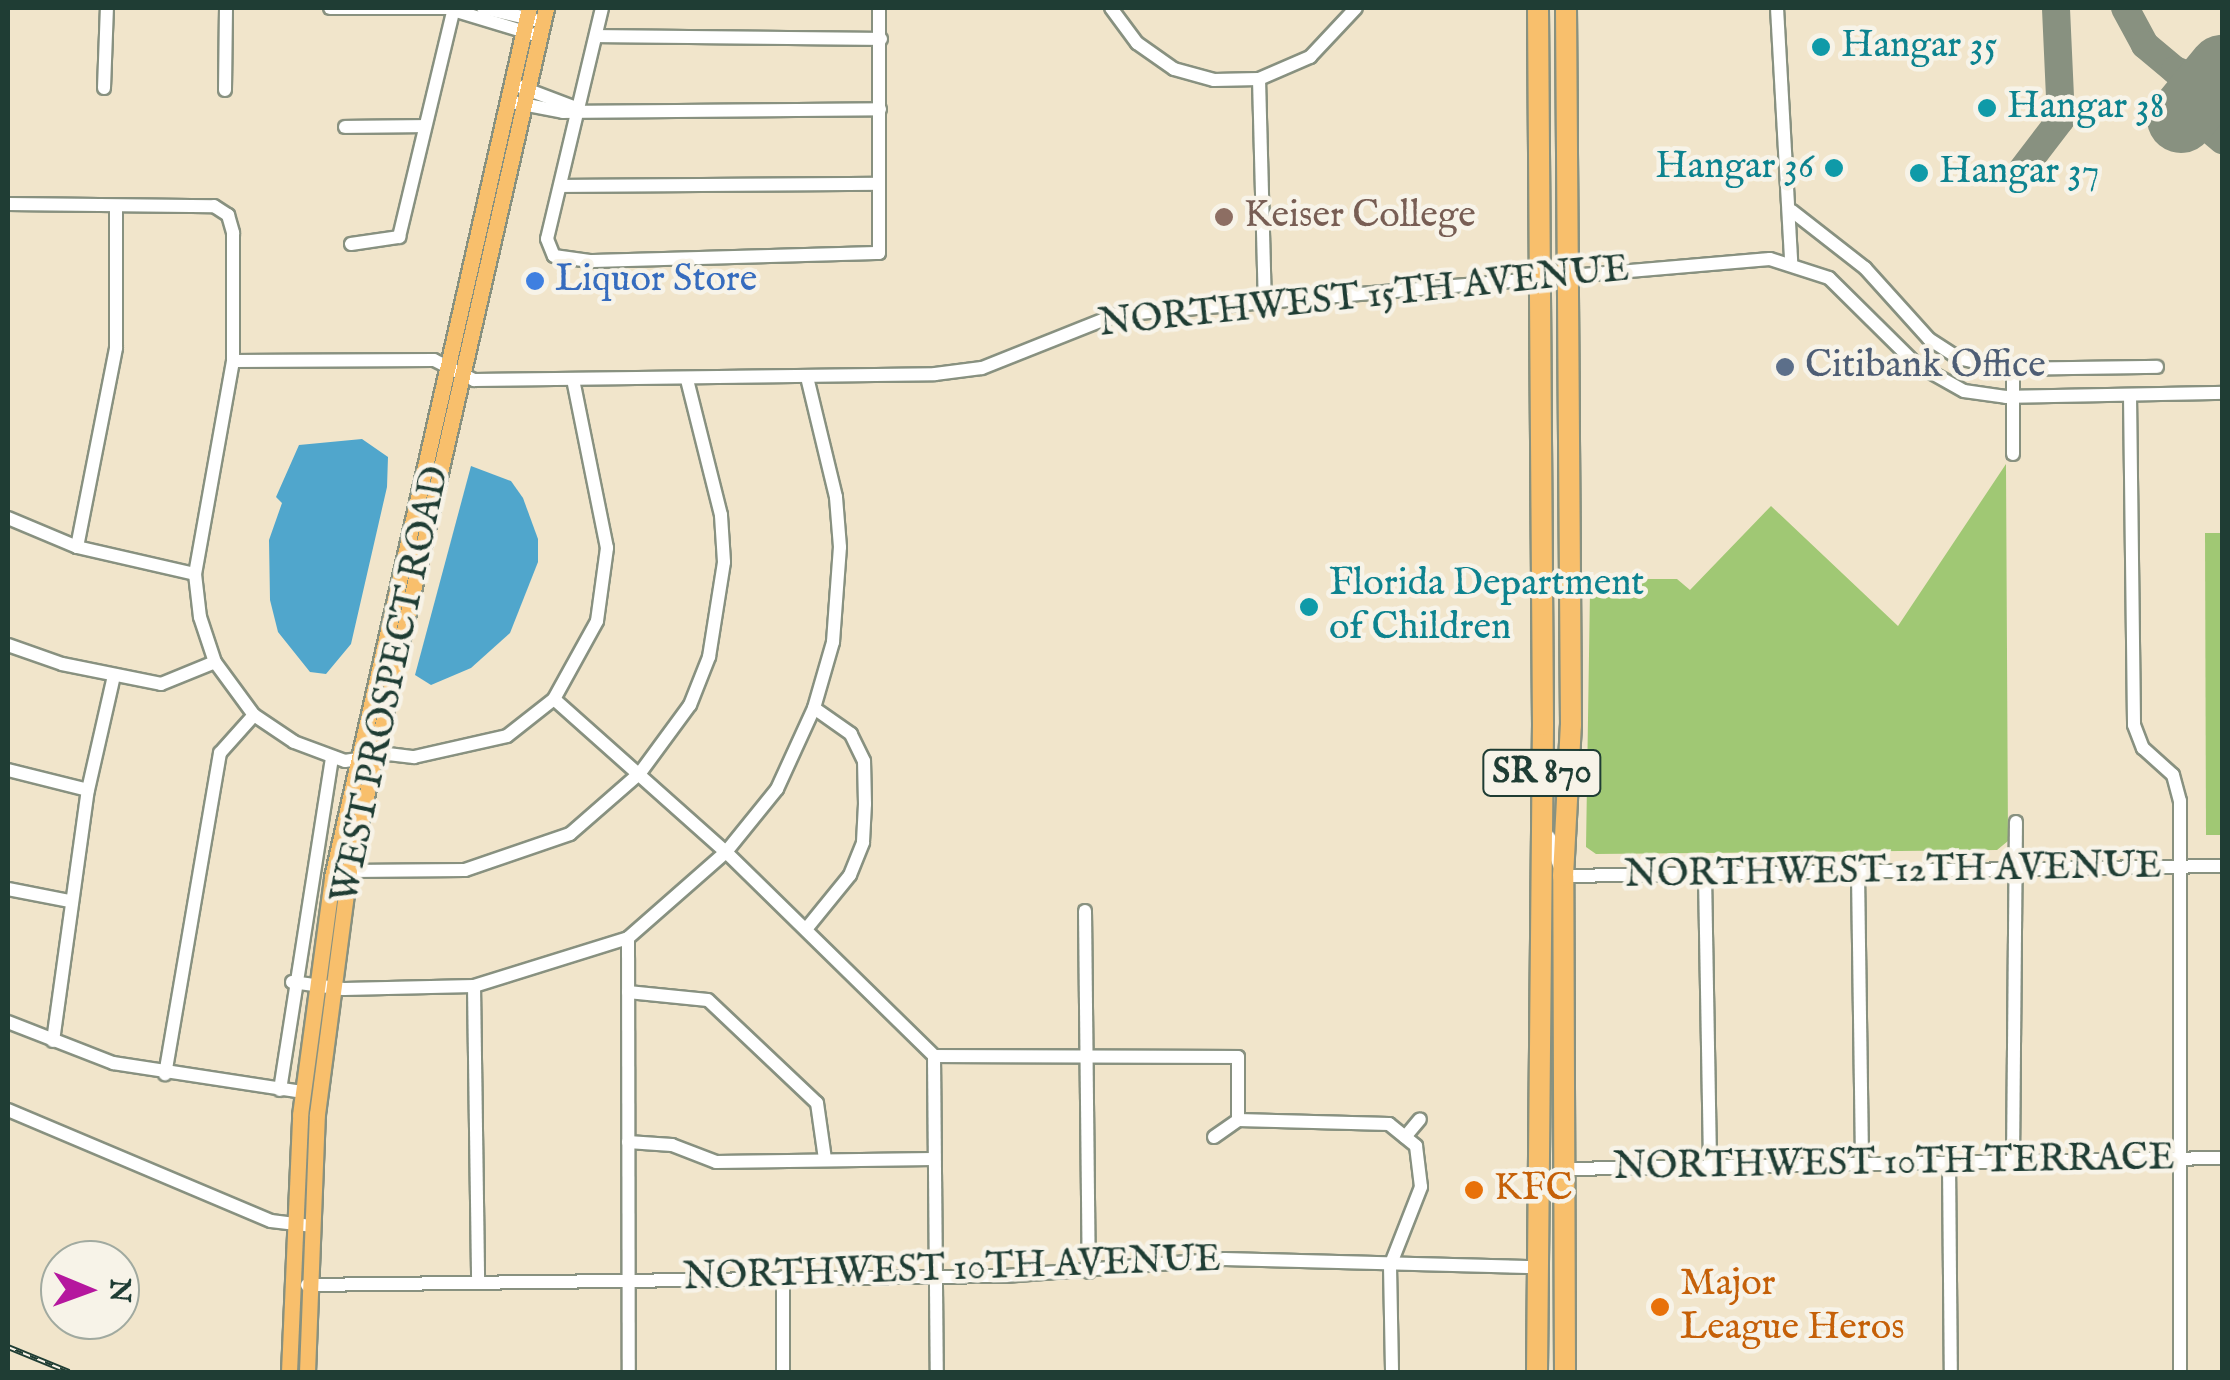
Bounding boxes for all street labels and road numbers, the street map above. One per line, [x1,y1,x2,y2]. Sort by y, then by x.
street label: NORTHWEST 15TH AVENUE [1097,247,1631,349]
street label: WEST PROSPECT ROAD [323,462,461,908]
road number: SR 870 [1482,743,1602,803]
street label: NORTHWEST 12TH AVENUE [1624,845,2162,899]
street label: NORTHWEST 10TH TERRACE [1613,1136,2175,1192]
street label: NORTHWEST 10TH AVENUE [683,1238,1221,1302]

